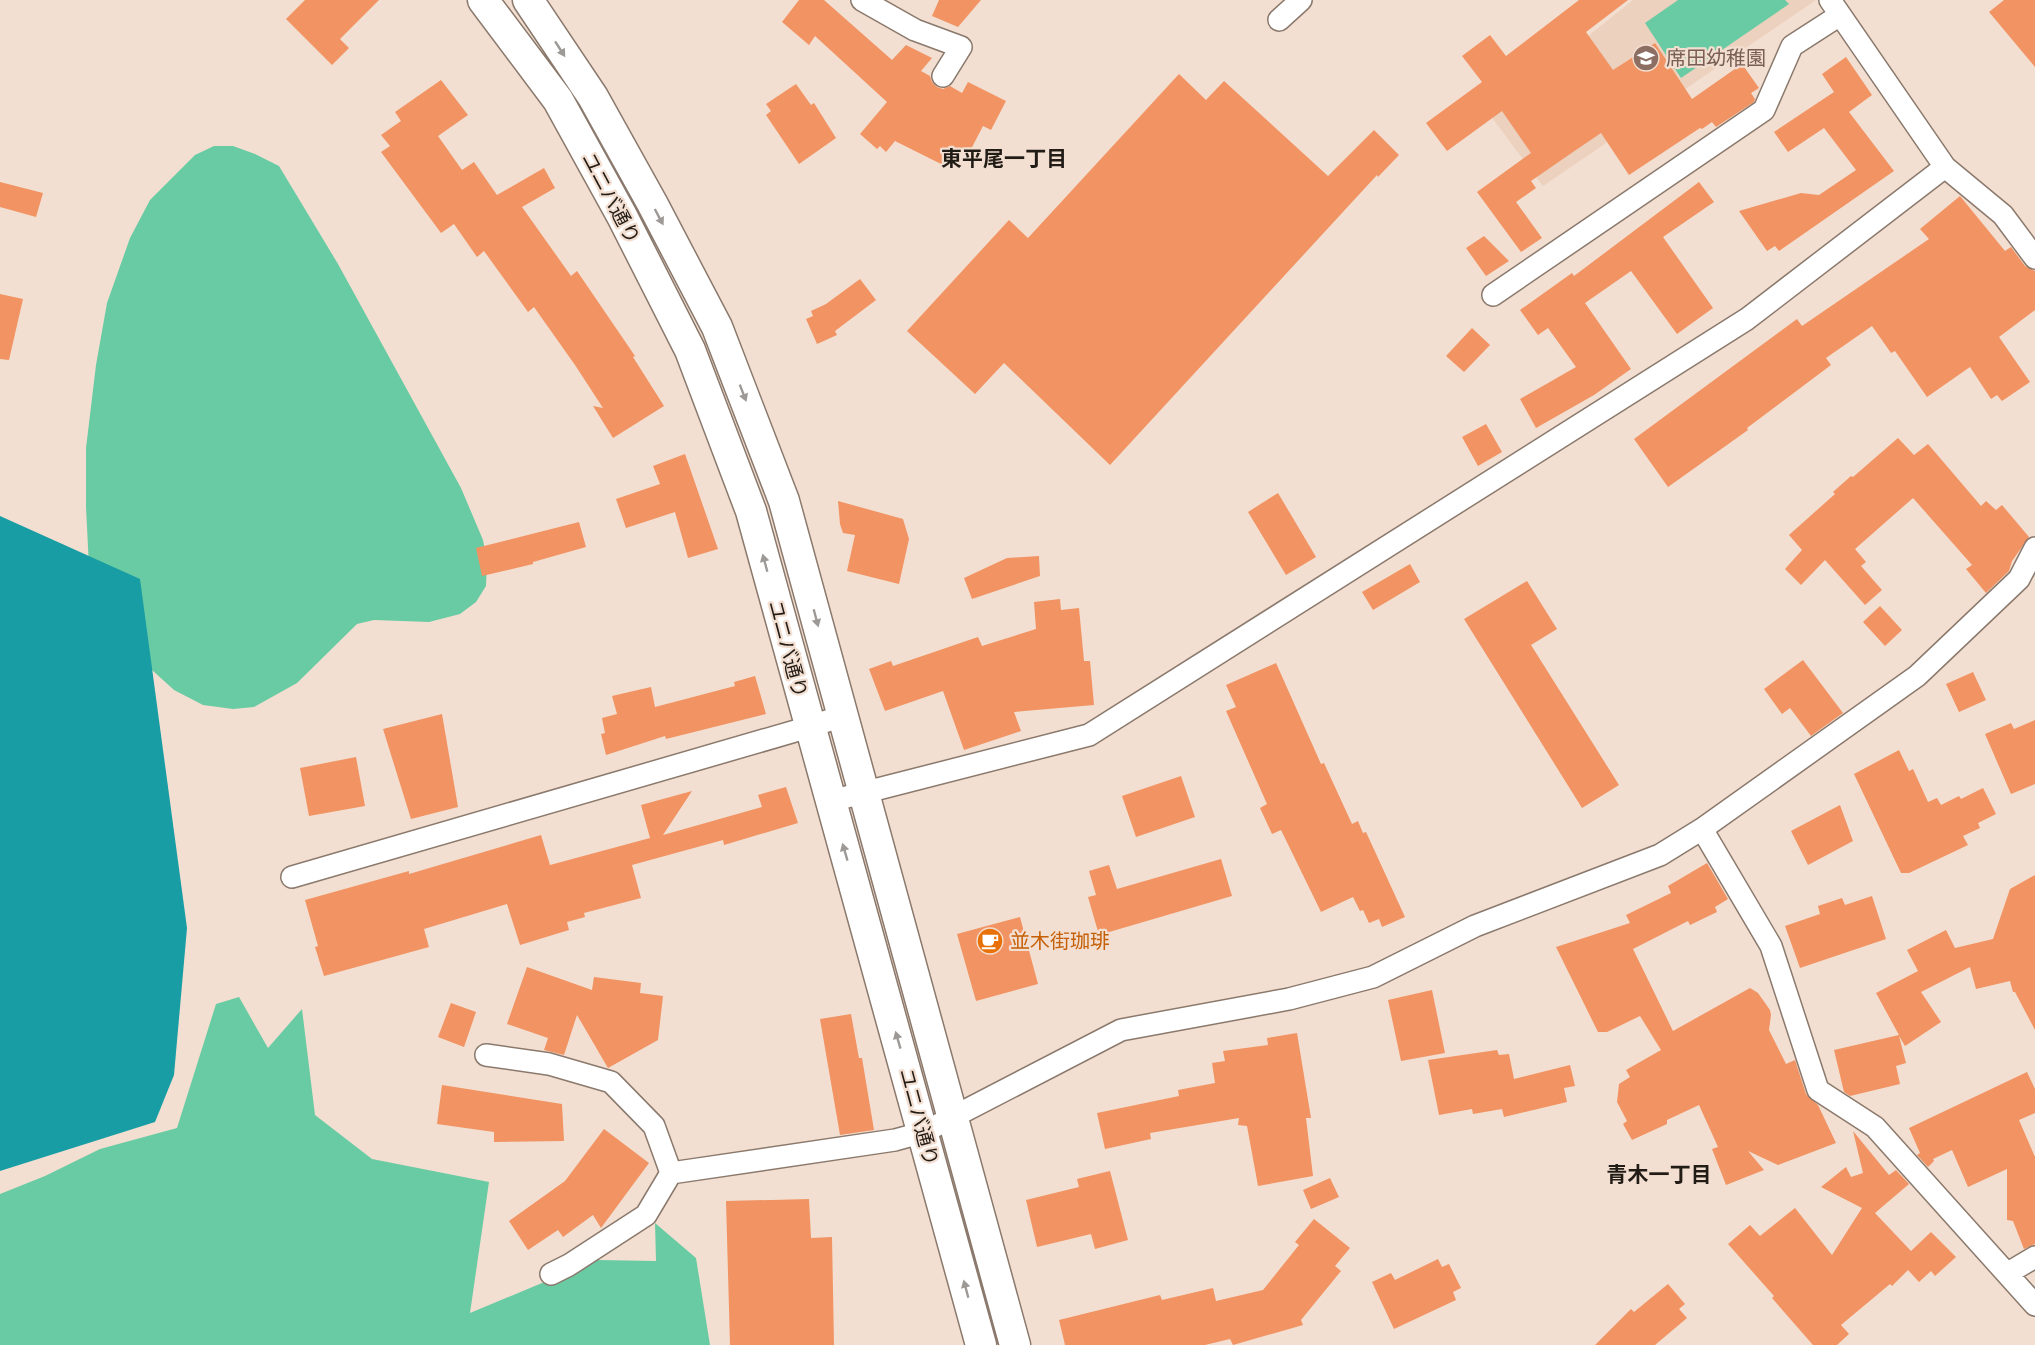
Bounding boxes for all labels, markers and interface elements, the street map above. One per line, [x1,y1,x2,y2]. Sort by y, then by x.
one-way arrow [555,41,566,57]
school or university icon: 席田幼稚園 [1631,43,1661,73]
place label: 席田幼稚園 [1666,45,1766,73]
district label: 東平尾一丁目 [941,144,1067,174]
street label: ユニバ通り [574,148,646,249]
one-way arrow [654,208,664,225]
one-way arrow [738,384,748,402]
one-way arrow [759,554,769,572]
street label: ユニバ通り [761,597,813,701]
one-way arrow [811,609,821,627]
one-way arrow [840,843,849,861]
cafe icon: 並木街珈琲 [975,926,1005,956]
place label: 並木街珈琲 [1010,928,1110,956]
one-way arrow [893,1031,902,1049]
street label: ユニバ通り [892,1065,944,1169]
district label: 青木一丁目 [1607,1160,1712,1190]
one-way arrow [961,1279,970,1297]

